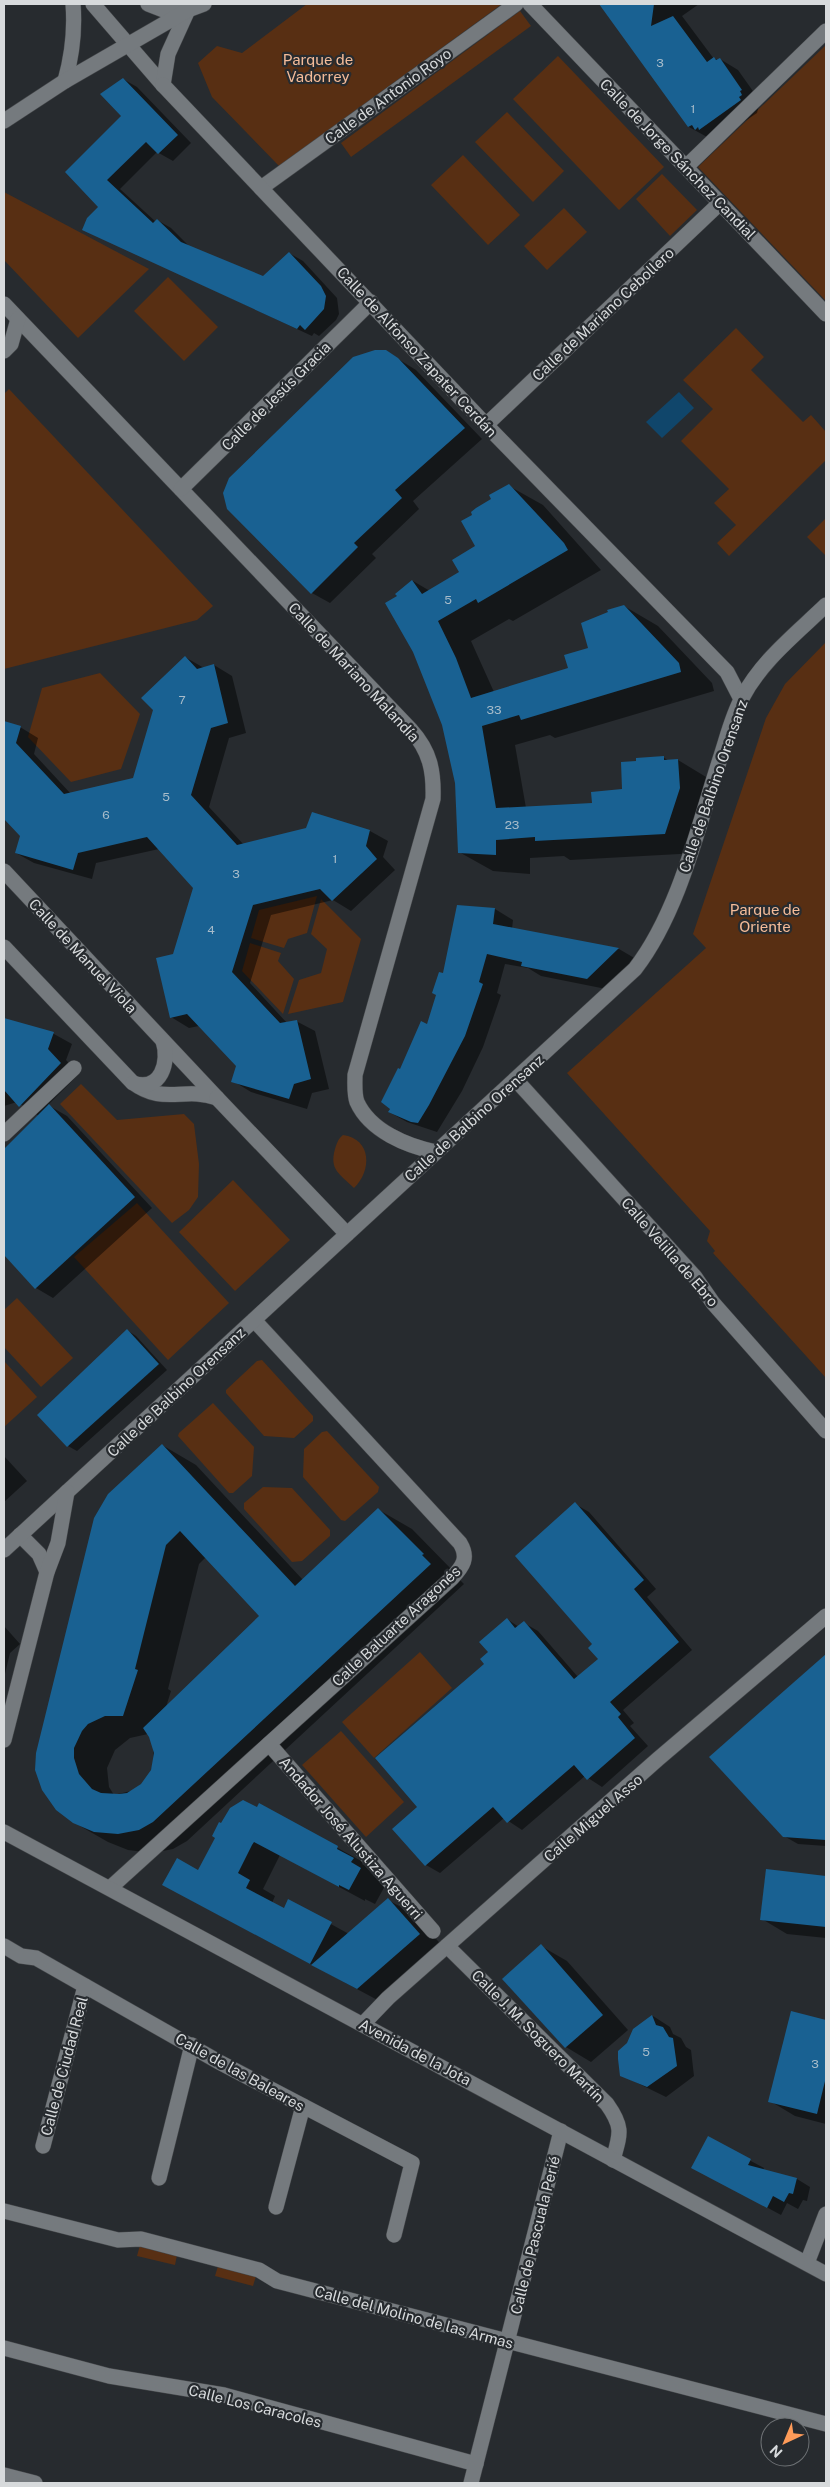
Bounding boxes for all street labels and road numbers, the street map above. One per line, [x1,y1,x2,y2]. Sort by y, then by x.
street label: Calle de Antonio Royo [322,44,454,148]
street label: Calle de Jorge Sánchez Candial [597,75,759,243]
street label: Calle de Mariano Cebollero [529,244,677,384]
street label: Calle de Alfonso Zapater Cerdán [334,264,500,440]
street label: Calle de Jesús Gracia [218,338,334,454]
street label: Calle de Mariano Malandía [285,599,423,745]
street label: Calle de Balbino Orensanz [675,697,751,875]
street label: Calle de Manuel Viola [26,895,140,1017]
street label: Calle de Balbino Orensanz [401,1051,547,1185]
street label: Calle Velilla de Ebro [618,1194,722,1310]
street label: Calle de Balbino Orensanz [104,1324,248,1460]
street label: Calle Baluarte Aragonés [328,1562,464,1690]
street label: Andador José Alustiza Aguerri [276,1753,426,1923]
street label: Calle Miguel Asso [540,1771,646,1865]
street label: Calle J. M. Soguero Martín [468,1966,608,2106]
street label: Calle de Ciudad Real [37,1994,91,2138]
street label: Avenida de la Jota [356,2015,474,2089]
street label: Calle de las Baleares [173,2029,307,2115]
street label: Calle de Pascuala Perié [507,2154,563,2316]
street label: Calle del Molino de las Armas [313,2282,515,2352]
street label: Calle Los Caracoles [187,2381,323,2431]

